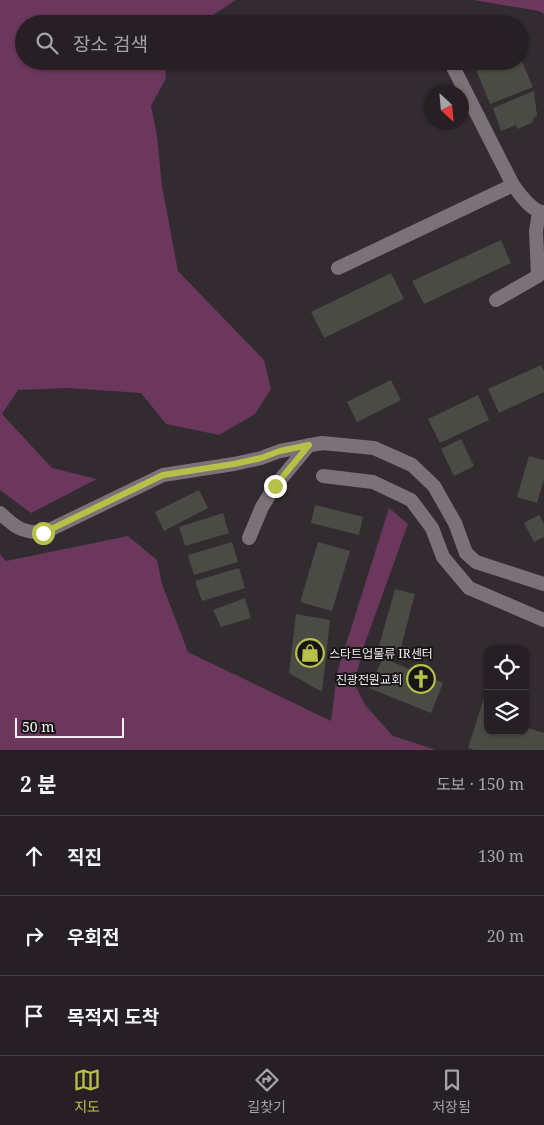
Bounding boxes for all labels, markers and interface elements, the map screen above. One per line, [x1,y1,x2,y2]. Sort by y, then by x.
search box [15,15,529,70]
icon: search [33,29,61,57]
text: 장소 검색 [73,31,148,57]
north arrow [424,85,469,130]
route end [264,475,287,498]
route start [32,522,55,545]
shop icon: 스타트업물류 IR센터 [295,638,325,668]
place label: 스타트업물류 IR센터 [329,645,433,662]
map controls [484,645,529,735]
button: locate [484,645,529,690]
church icon: 진광전원교회 [406,664,436,694]
place label: 진광전원교회 [336,671,402,688]
button: layers [484,690,529,735]
scale bar [15,715,124,738]
text: 50 m [22,717,55,736]
text: 2 분 [20,770,57,798]
text: 도보 · 150 m [436,773,524,795]
icon: ahead [20,842,48,870]
text: 직진 [67,844,102,870]
text: 130 m [478,845,524,867]
icon: right [20,922,48,950]
text: 우회전 [67,924,119,950]
text: 20 m [487,925,524,947]
icon: arrive [20,1002,48,1030]
text: 목적지 도착 [67,1004,159,1030]
tab: 지도 [73,1066,101,1116]
tab: 길찾기 [247,1066,286,1116]
tab: 저장됨 [432,1066,471,1116]

